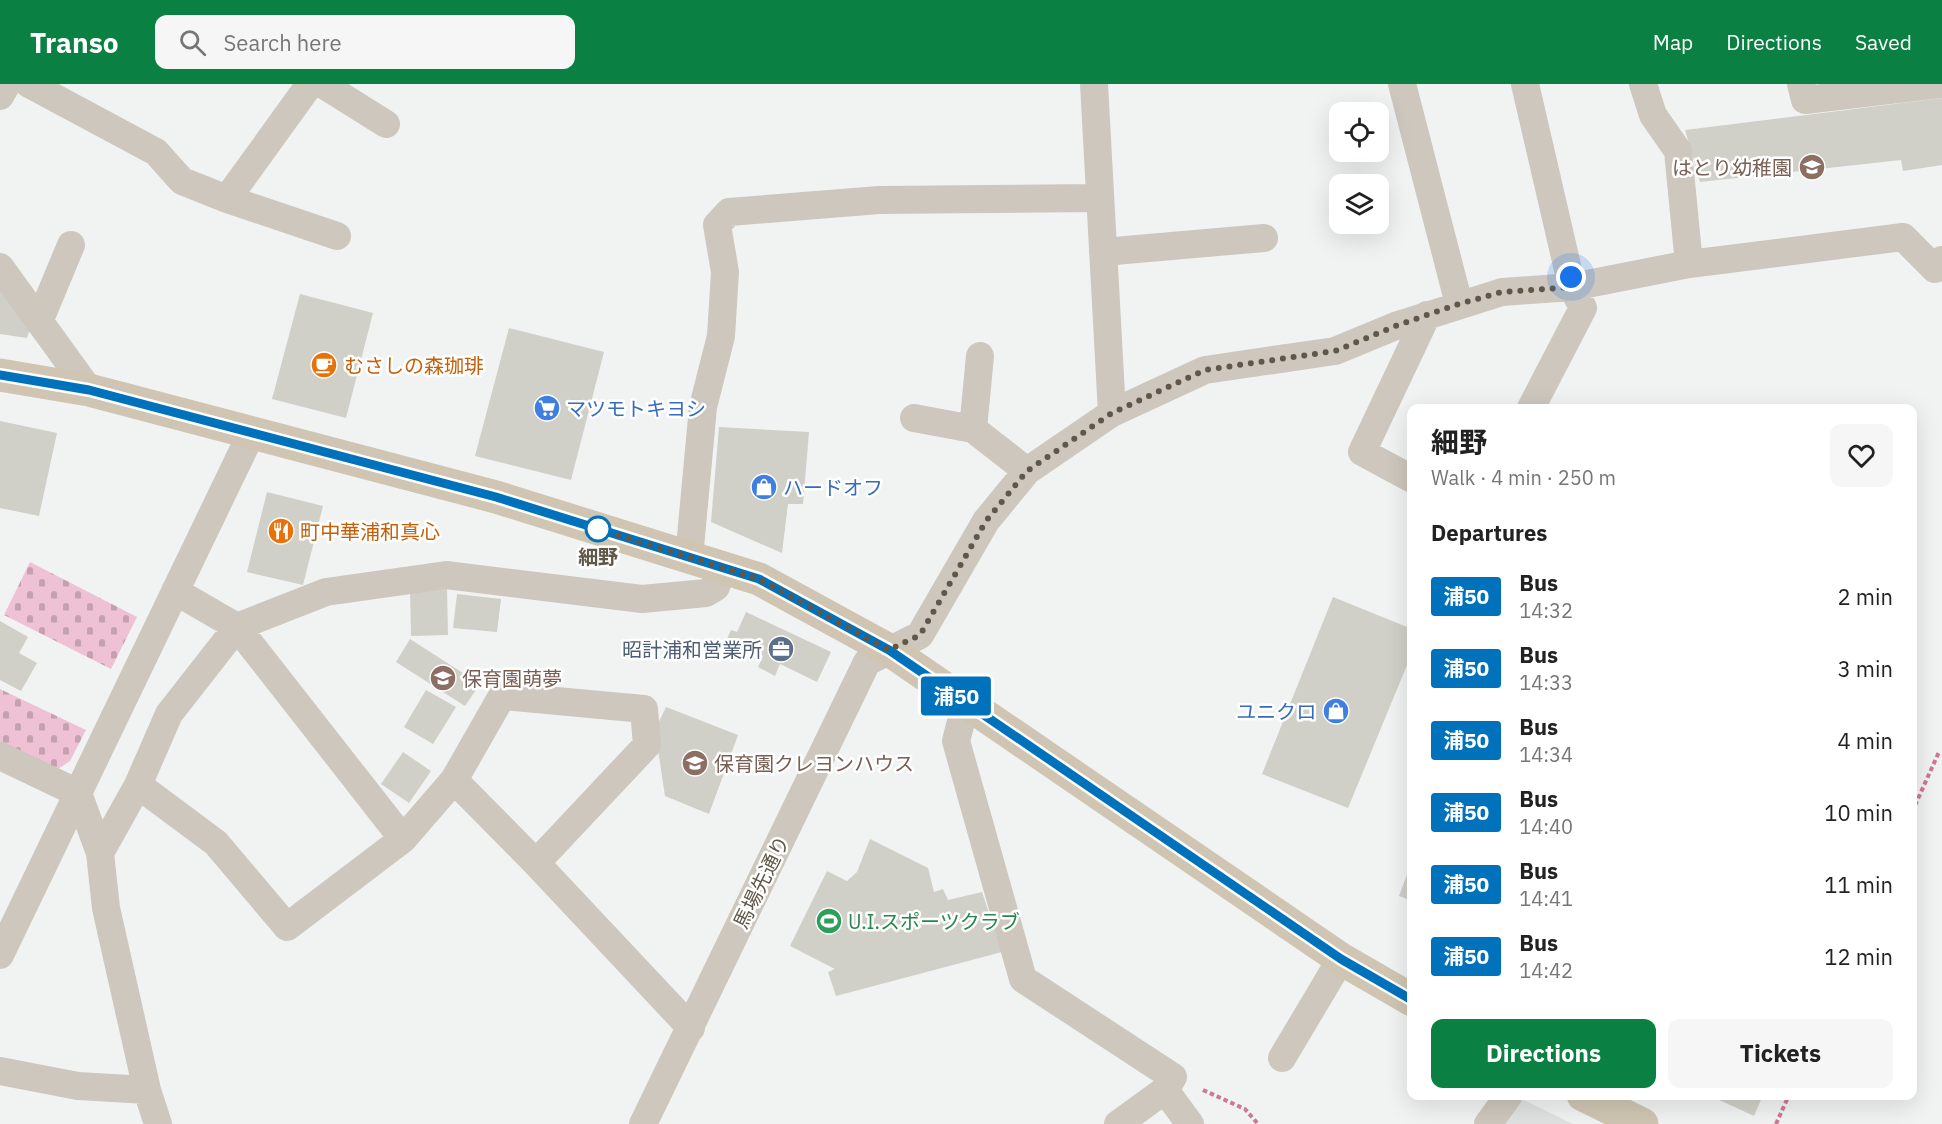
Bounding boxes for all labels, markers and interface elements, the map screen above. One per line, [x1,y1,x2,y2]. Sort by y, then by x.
search box [155,15,575,69]
text: Transo [30,24,119,61]
icon: search [176,26,209,59]
text: Search here [224,28,342,57]
text: Map [1653,28,1693,56]
text: Directions [1726,28,1822,56]
text: Saved [1855,28,1912,56]
map controls [1329,102,1389,234]
button: locate [1329,102,1389,162]
school or university icon: はとり幼稚園 [1797,152,1827,182]
place label: はとり幼稚園 [1672,154,1792,181]
button: layers [1329,174,1389,234]
your location [1556,262,1586,292]
cafe icon: むさしの森珈琲 [309,350,339,380]
place label: むさしの森珈琲 [344,352,484,379]
supermarket icon: マツモトキヨシ [532,393,562,423]
place label: マツモトキヨシ [566,395,706,422]
text: 細野 [1431,423,1487,460]
button: heart [1830,424,1893,487]
text: Walk · 4 min · 250 m [1431,464,1616,491]
shop icon: ハードオフ [749,472,779,502]
place label: ハードオフ [783,474,883,501]
restaurant icon: 町中華浦和真心 [266,516,296,546]
marker: 細野 [585,516,611,542]
place label: 町中華浦和真心 [300,518,440,545]
text: Departures [1431,518,1547,547]
place label: 細野 [578,543,618,570]
text: Bus [1519,568,1558,597]
text: 浦50 [1443,582,1489,610]
text: 2 min [1837,582,1893,611]
text: 14:32 [1519,597,1573,624]
office icon: 昭計浦和営業所 [766,634,796,664]
place label: 昭計浦和営業所 [622,636,762,663]
text: Bus [1519,640,1558,669]
text: 浦50 [1443,654,1489,682]
text: 3 min [1837,654,1893,683]
school or university icon: 保育園萌夢 [428,663,458,693]
place label: 保育園萌夢 [462,665,562,692]
text: 14:33 [1519,669,1573,696]
line badge: 浦50 [922,676,990,716]
text: 浦50 [933,682,979,710]
shop icon: ユニクロ [1321,696,1351,726]
place label: ユニクロ [1236,698,1316,725]
text: Bus [1519,712,1558,741]
text: 浦50 [1443,726,1489,754]
text: 4 min [1837,726,1893,755]
text: 14:34 [1519,741,1573,768]
school or university icon: 保育園クレヨンハウス [680,748,710,778]
place label: 保育園クレヨンハウス [714,750,914,777]
text: Bus [1519,784,1558,813]
text: 浦50 [1443,798,1489,826]
text: 10 min [1824,798,1893,827]
text: 14:40 [1519,813,1573,840]
street label: 馬場先通り [727,831,795,933]
text: Bus [1519,856,1558,885]
text: 浦50 [1443,870,1489,898]
text: 11 min [1824,870,1893,899]
text: 14:41 [1519,885,1573,912]
sports icon: U.I.スポーツクラブ [814,906,844,936]
place label: U.I.スポーツクラブ [848,908,1020,935]
text: Bus [1519,928,1558,957]
text: 浦50 [1443,942,1489,970]
text: 12 min [1824,942,1893,971]
text: 14:42 [1519,957,1573,984]
button: Directions [1431,1019,1656,1088]
button: Tickets [1668,1019,1893,1088]

